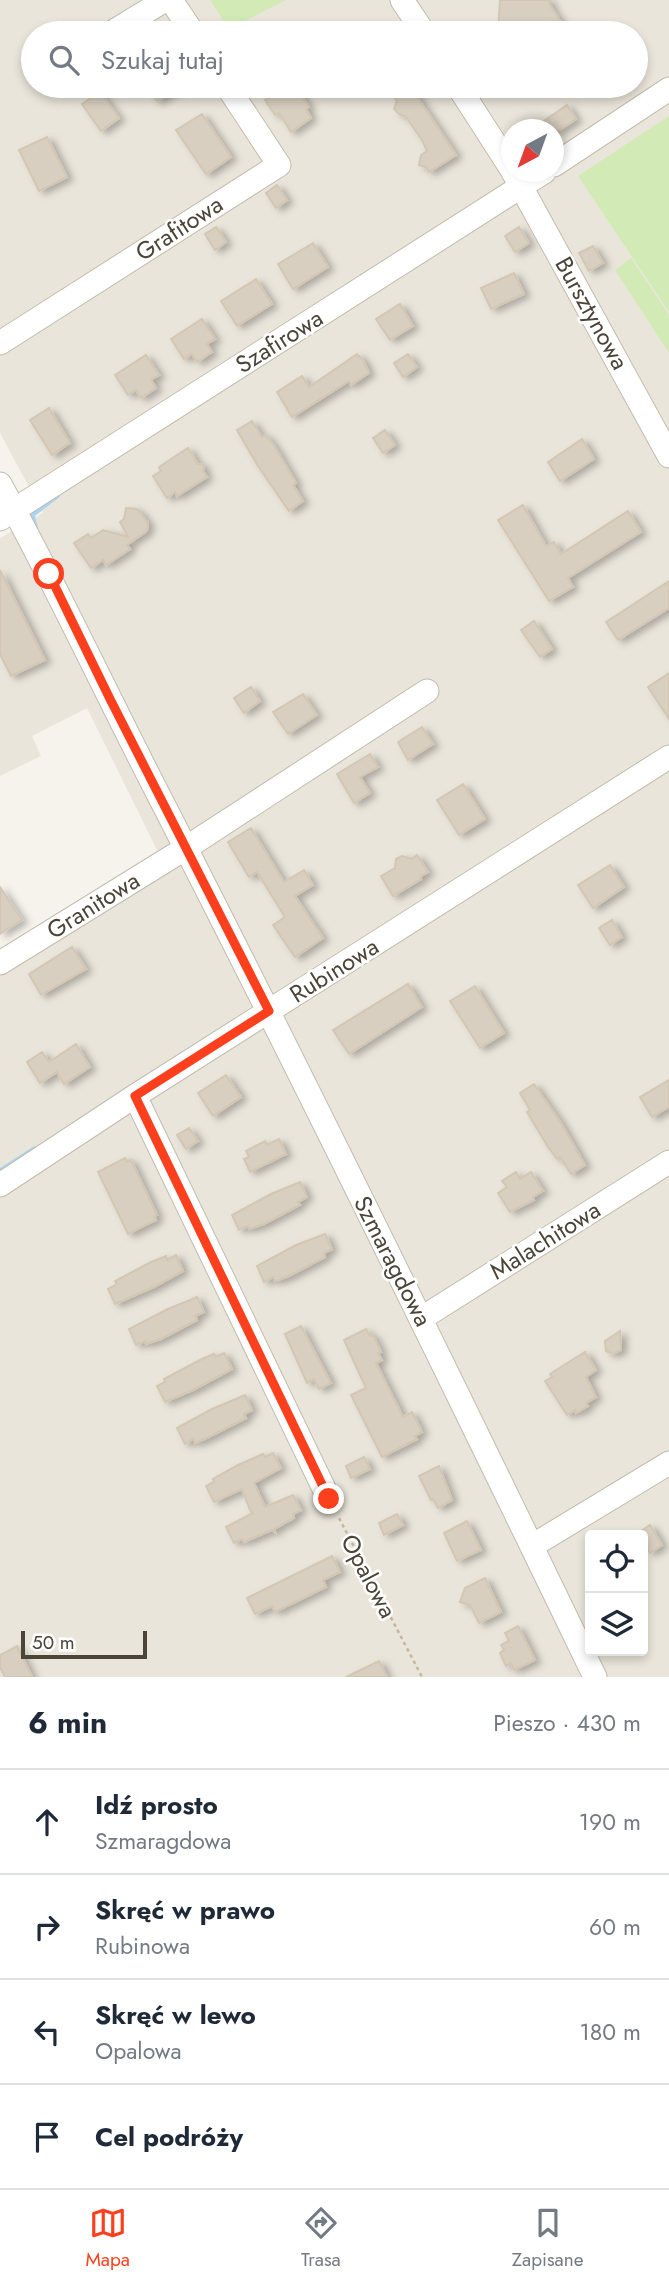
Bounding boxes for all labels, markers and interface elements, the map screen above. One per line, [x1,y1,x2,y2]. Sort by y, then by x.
search box [21,21,648,98]
icon: search [45,41,83,79]
text: Szukaj tutaj [101,41,224,79]
north arrow [501,119,564,182]
street label: Grafitowa [128,187,230,269]
street label: Bursztynowa [547,250,637,376]
street label: Szafirowa [228,300,330,382]
route start [33,558,64,589]
street label: Granitowa [40,863,146,947]
street label: Rubinowa [283,929,385,1011]
street label: Szmaragdowa [345,1190,441,1332]
street label: Malachitowa [483,1192,607,1288]
route end [313,1483,344,1514]
street label: Opalowa [332,1528,406,1624]
map controls [585,1530,648,1656]
button: locate [585,1530,648,1593]
button: layers [585,1593,648,1656]
scale bar [21,1628,147,1660]
text: 50 m [32,1629,75,1656]
text: 6 min [28,1701,107,1744]
text: Pieszo · 430 m [493,1706,641,1740]
text: Idź prosto [95,1786,218,1824]
icon: ahead [28,1803,66,1841]
text: 190 m [579,1805,641,1839]
text: Szmaragdowa [95,1824,231,1858]
text: Skręć w prawo [95,1891,275,1929]
icon: right [28,1908,66,1946]
text: 60 m [589,1910,641,1944]
text: Rubinowa [95,1929,190,1963]
text: Skręć w lewo [95,1996,256,2034]
icon: left [28,2013,66,2051]
text: 180 m [579,2015,641,2049]
text: Opalowa [95,2034,182,2068]
icon: arrive [28,2118,66,2156]
text: Cel podróży [95,2118,243,2156]
tab: Mapa [85,2204,130,2273]
tab: Trasa [301,2204,341,2273]
tab: Zapisane [512,2204,583,2273]

